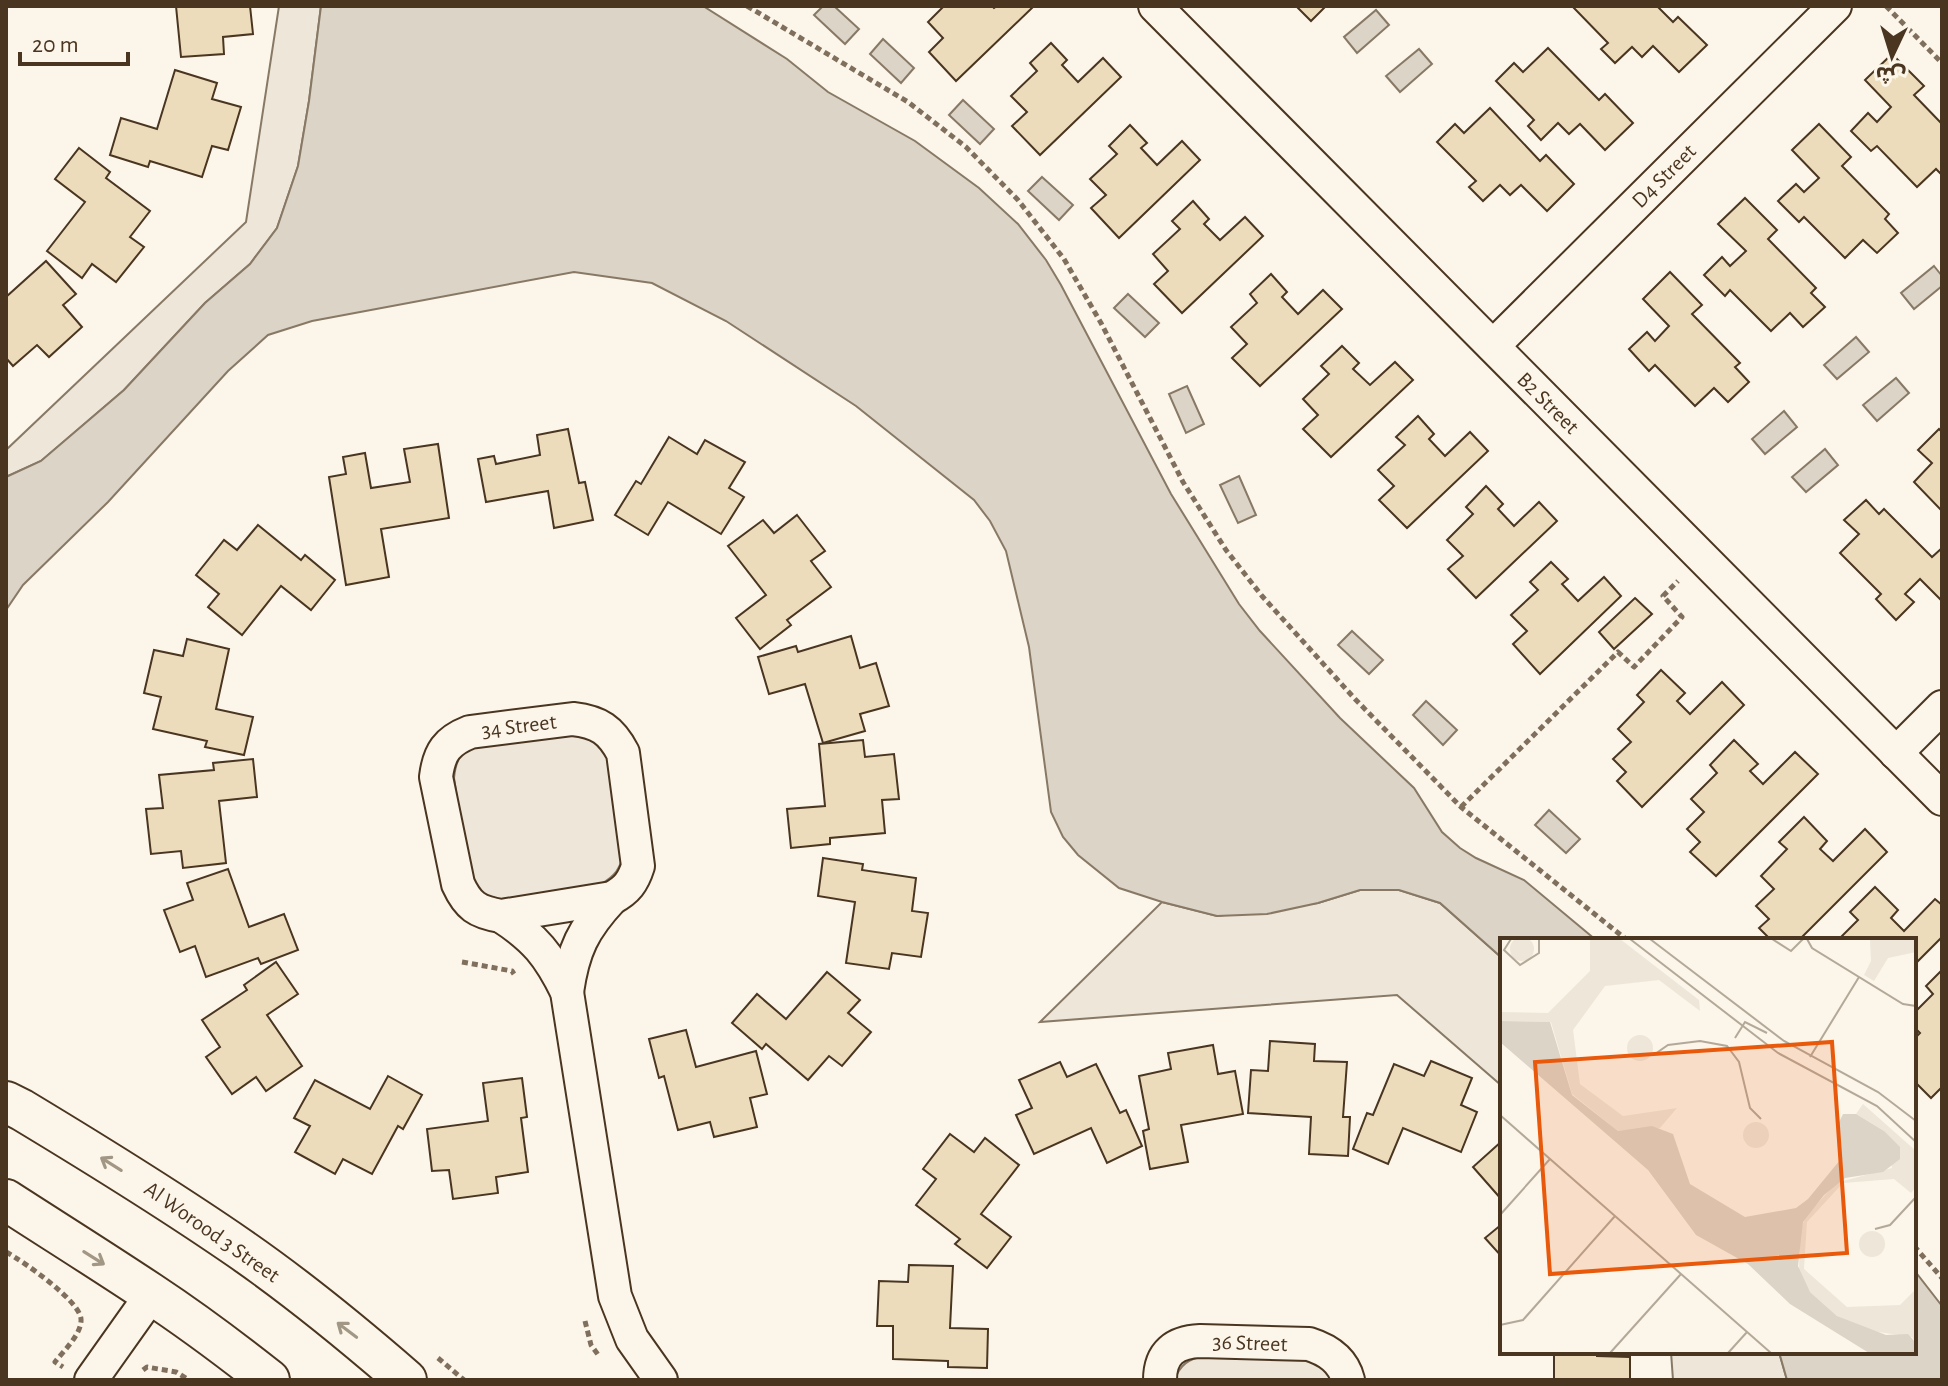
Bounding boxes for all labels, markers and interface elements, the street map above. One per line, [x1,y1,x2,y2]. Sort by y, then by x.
scale bar [20,16,128,66]
north arrow [1852,16,1932,96]
text: 20 m [32,33,79,57]
text: ش [1875,62,1907,87]
street label: D4 Street [1628,140,1700,212]
street label: B2 Street [1513,368,1583,438]
street label: 34 Street [480,711,558,741]
inset map [1500,938,1916,1354]
one-way arrow [100,1156,123,1172]
street label: Al Worood 3 Street [140,1177,284,1287]
one-way arrow [83,1250,105,1266]
one-way arrow [337,1321,358,1338]
street label: 36 Street [1212,1331,1288,1355]

